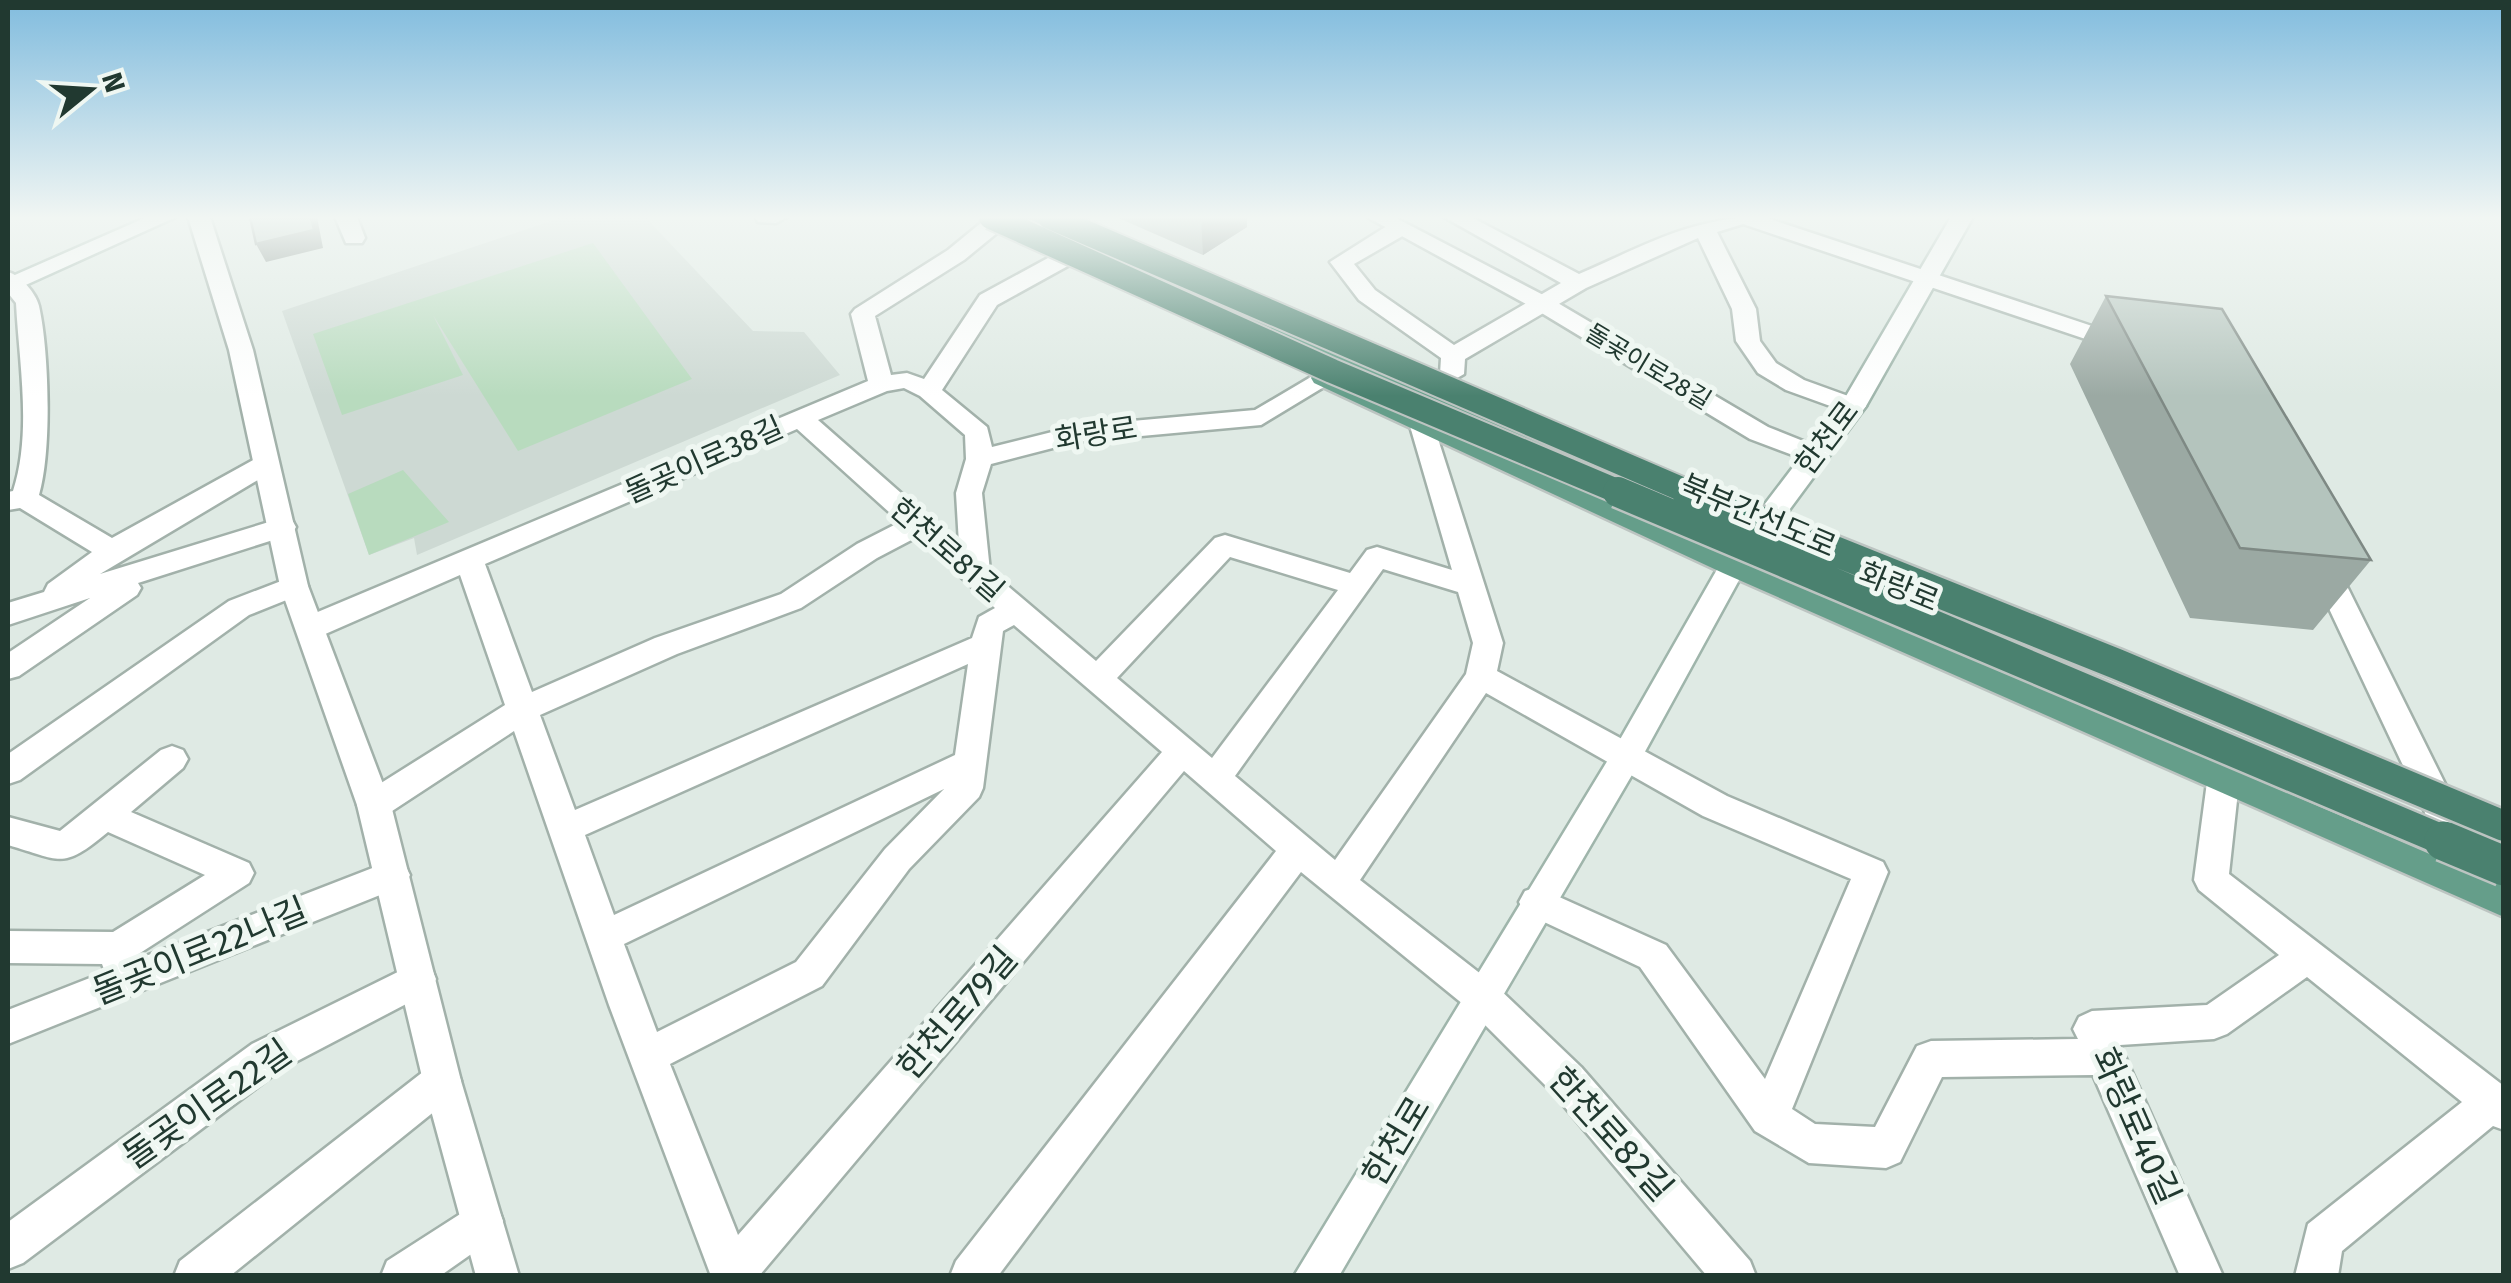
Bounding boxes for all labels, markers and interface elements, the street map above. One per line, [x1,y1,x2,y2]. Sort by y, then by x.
north arrow [40,40,140,140]
text: N [95,68,132,96]
street label: 돌곶이로28길 [1580,318,1716,416]
street label: 한천로 [1788,394,1866,482]
street label: 돌곶이로38길 [619,409,789,511]
street label: 화랑로 [1052,410,1140,458]
street label: 북부간선도로 [1675,467,1841,565]
street label: 한천로81길 [883,491,1011,609]
street label: 화랑로 [1854,555,1944,619]
street label: 돌곶이로22나길 [86,889,314,1013]
street label: 한천로79길 [888,938,1026,1088]
street label: 돌곶이로22길 [115,1031,299,1177]
street label: 화랑로40길 [2083,1041,2189,1211]
street label: 한천로82길 [1540,1059,1682,1209]
street label: 한천로 [1353,1089,1439,1193]

